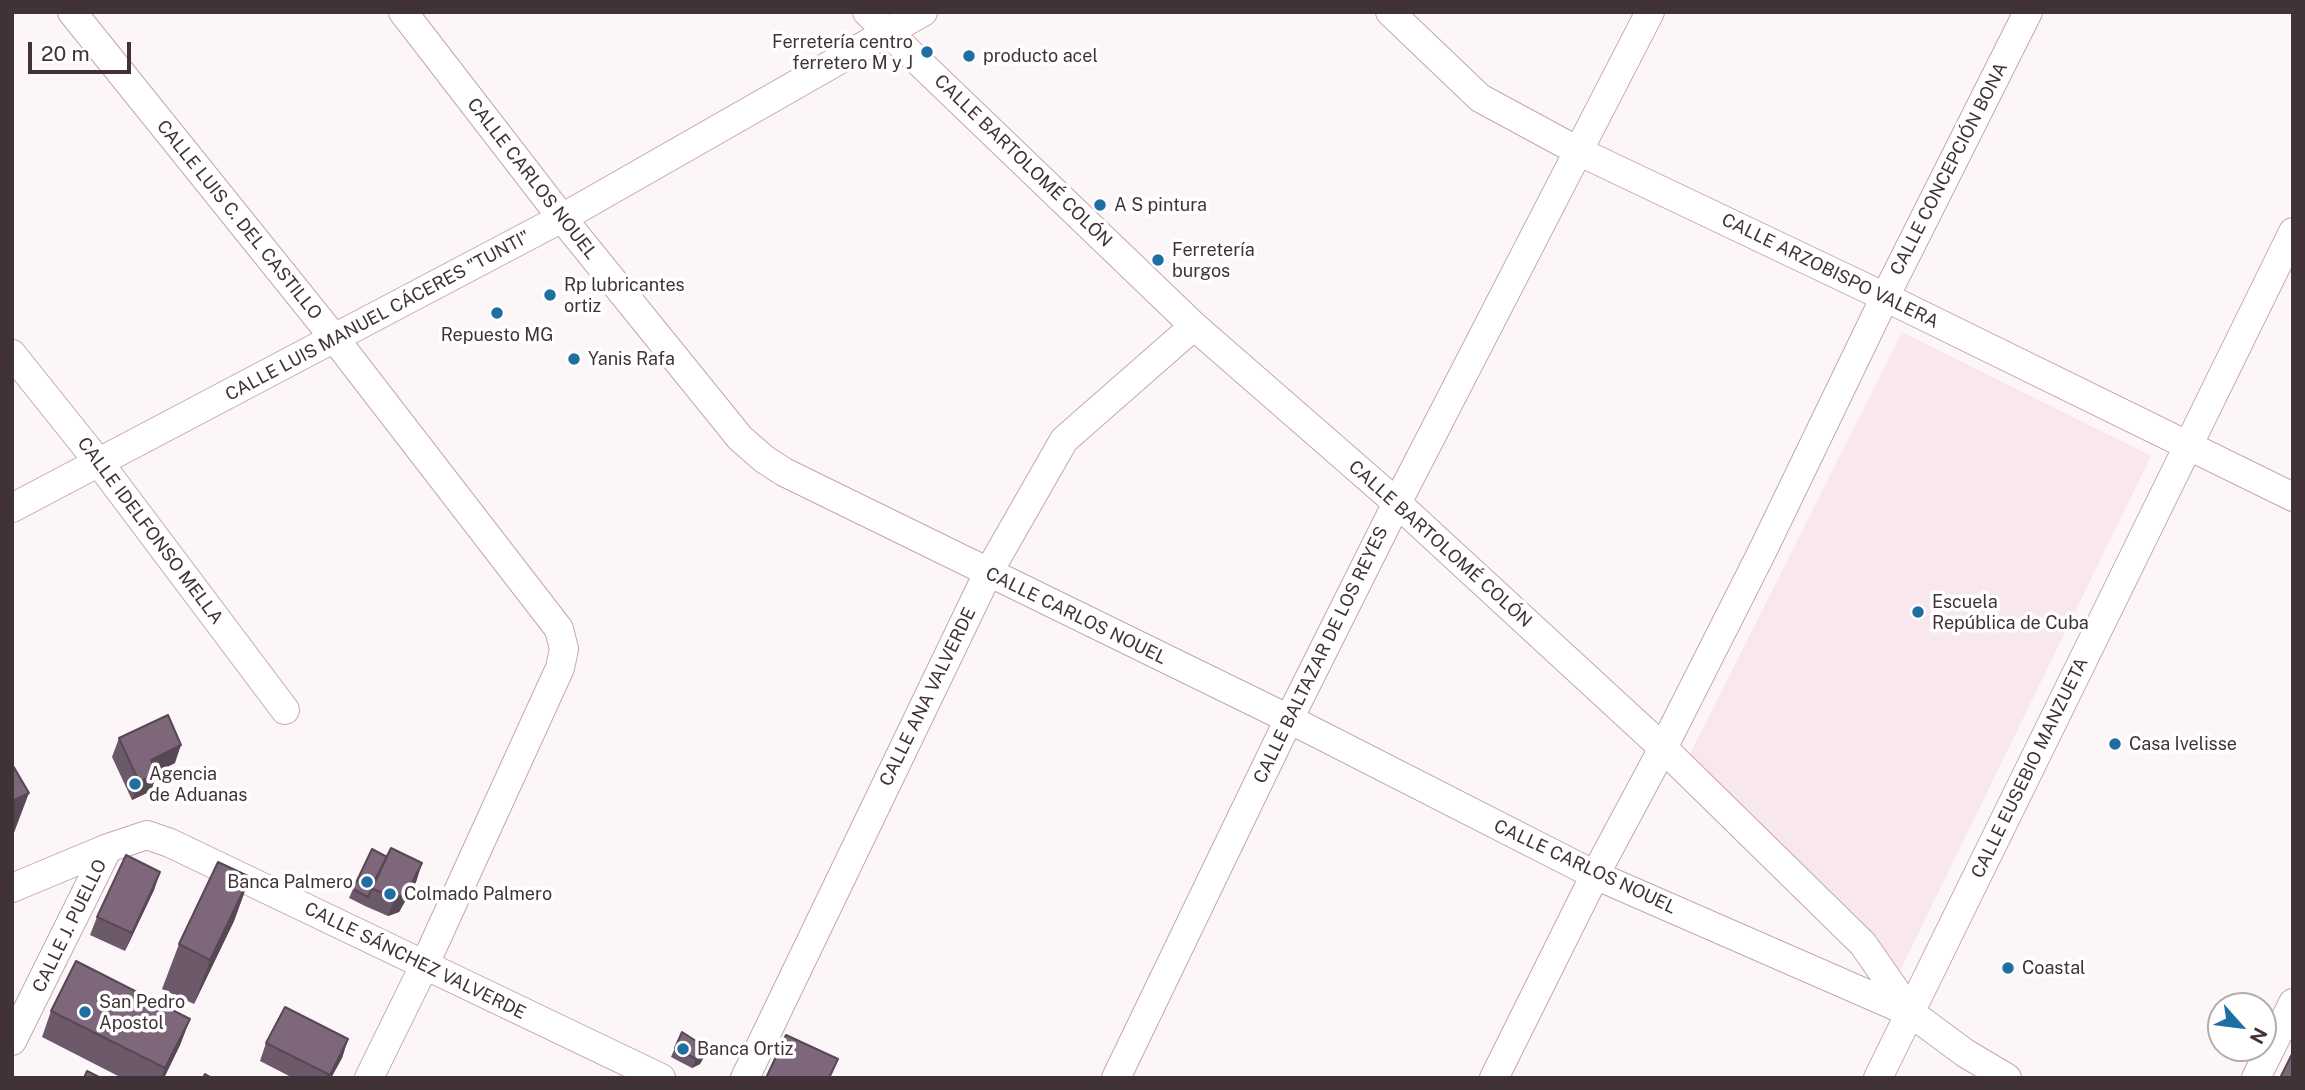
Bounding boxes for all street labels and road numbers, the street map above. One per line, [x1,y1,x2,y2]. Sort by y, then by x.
street label: CALLE CONCEPCIÓN BONA [1886,59,2012,279]
street label: CALLE BARTOLOMÉ COLÓN [930,70,1116,252]
street label: CALLE CARLOS NOUEL [462,94,602,264]
street label: CALLE LUIS C. DEL CASTILLO [152,116,326,324]
street label: CALLE ARZOBISPO VALERA [1718,209,1942,333]
street label: CALLE LUIS MANUEL CÁCERES "TUNTI" [222,226,534,406]
street label: CALLE IDELFONSO MELLA [73,433,227,629]
street label: CALLE BARTOLOMÉ COLÓN [1344,456,1536,632]
street label: CALLE BALTAZAR DE LOS REYES [1249,523,1393,787]
street label: CALLE CARLOS NOUEL [982,563,1170,669]
street label: CALLE ANA VALVERDE [875,604,981,790]
street label: CALLE EUSEBIO MANZUETA [1967,654,2093,882]
street label: CALLE CARLOS NOUEL [1490,815,1680,919]
street label: CALLE J. PUELLO [28,856,112,996]
street label: CALLE SÁNCHEZ VALVERDE [301,898,529,1024]

